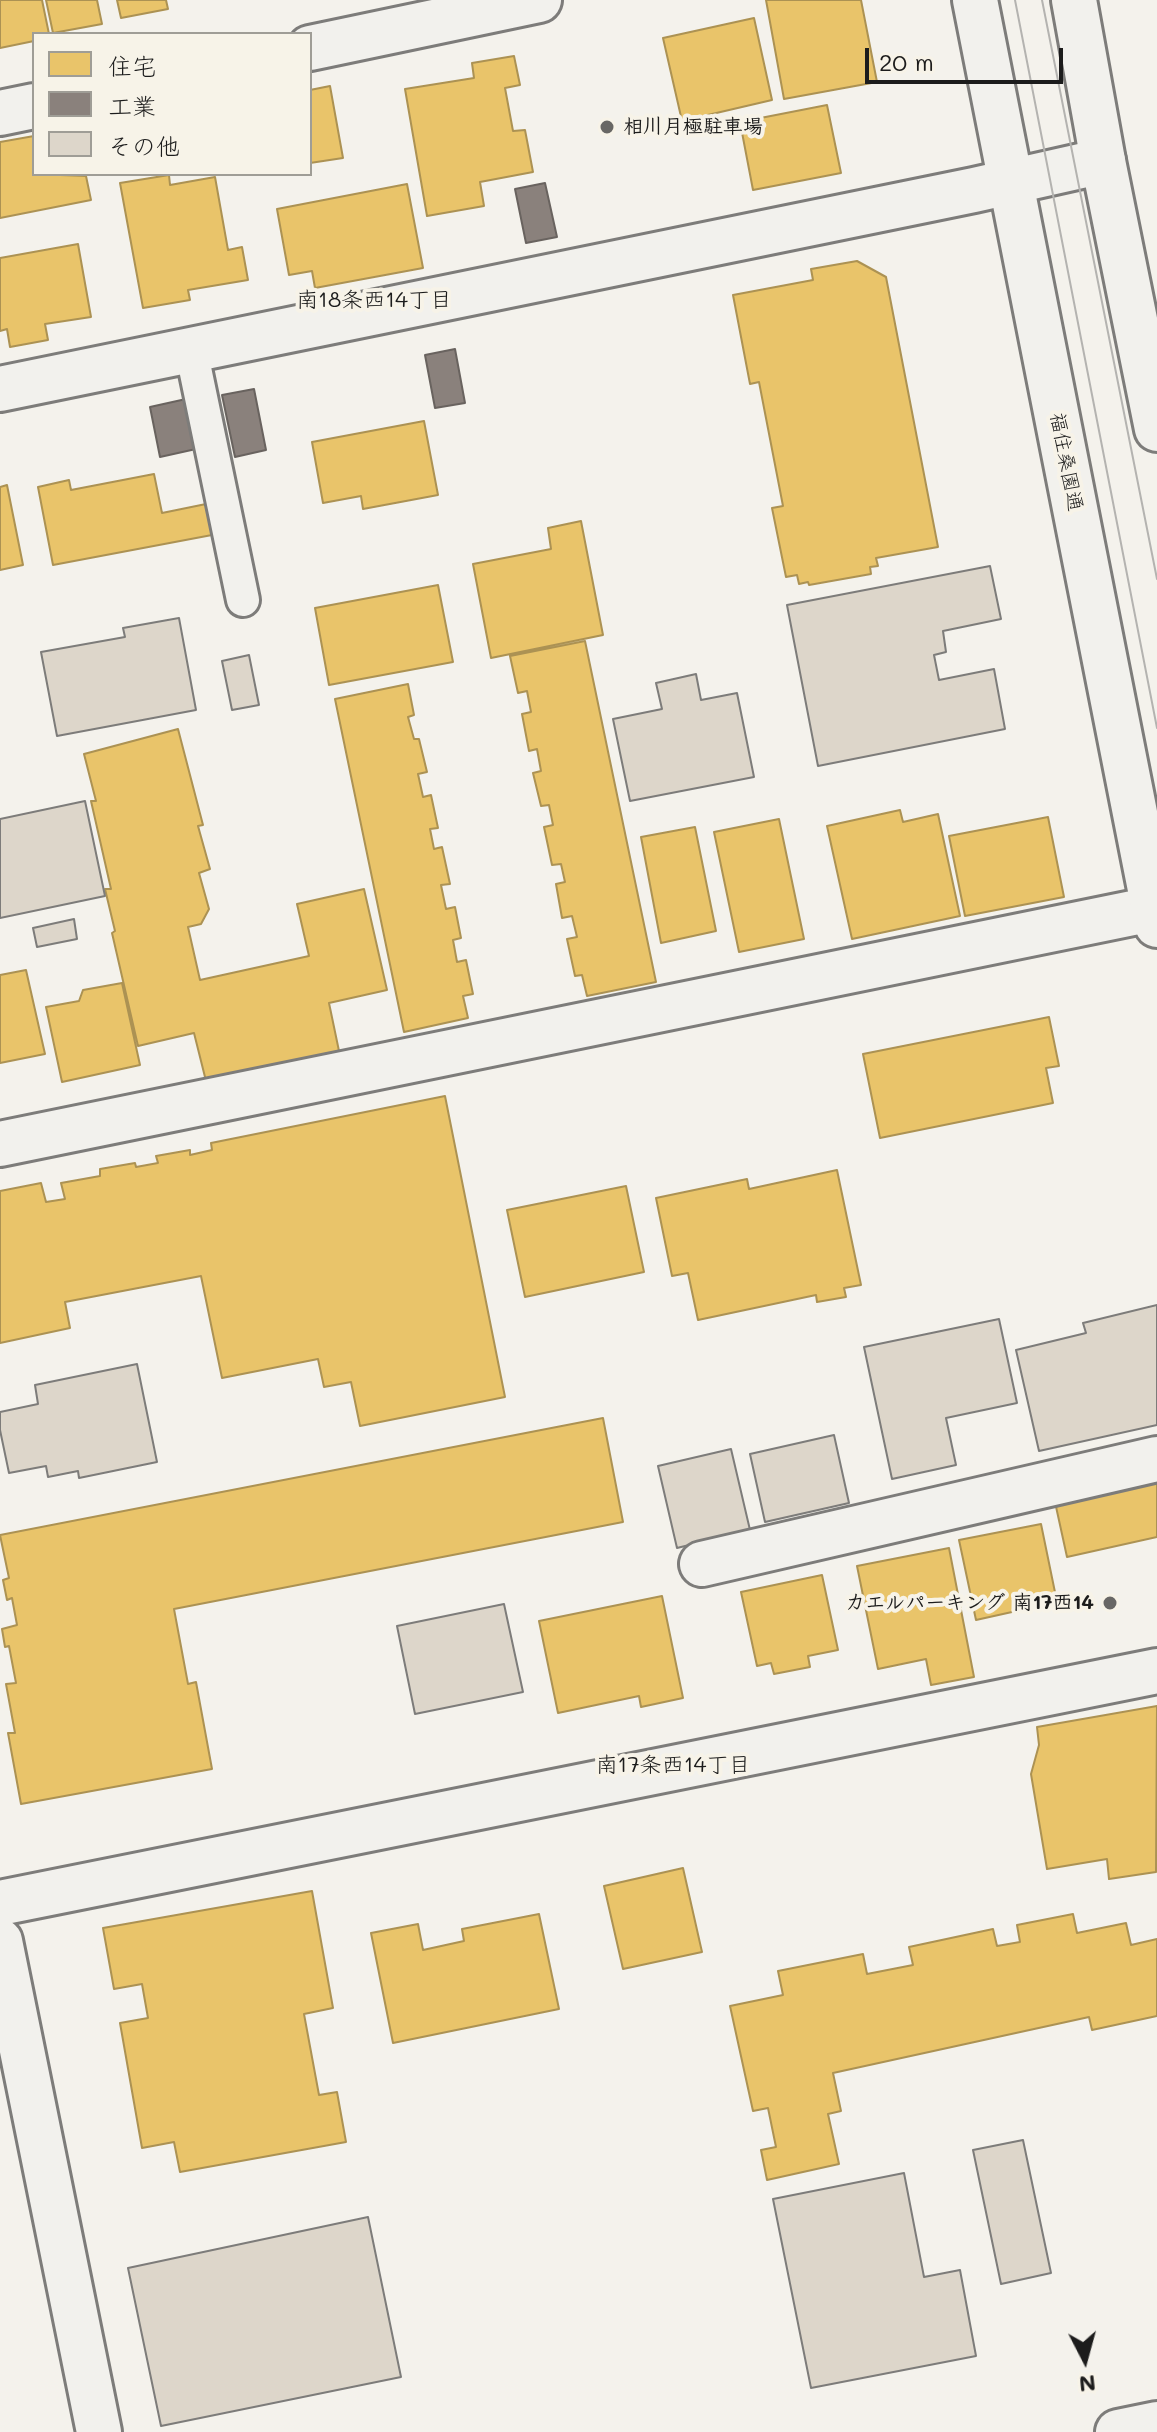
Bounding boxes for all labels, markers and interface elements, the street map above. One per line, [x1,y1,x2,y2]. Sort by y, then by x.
legend [32,32,312,176]
scale bar [869,32,1067,82]
text: 20 m [879,46,934,77]
text: 住宅 [108,50,156,81]
text: 工業 [108,90,156,121]
place label: 相川月極駐車場 [623,115,763,139]
marker: 相川月極駐車場 [598,118,616,136]
text: その他 [108,130,180,161]
district label: 南18条西14丁目 [296,287,452,313]
street label: 福住桑園通 [1045,411,1087,513]
place label: カエルパーキング 南17西14 [845,1591,1094,1615]
marker: カエルパーキング 南17西14 [1101,1594,1119,1612]
district label: 南17条西14丁目 [596,1752,750,1778]
north arrow [1045,2320,1125,2400]
text: N [1078,2369,1097,2400]

